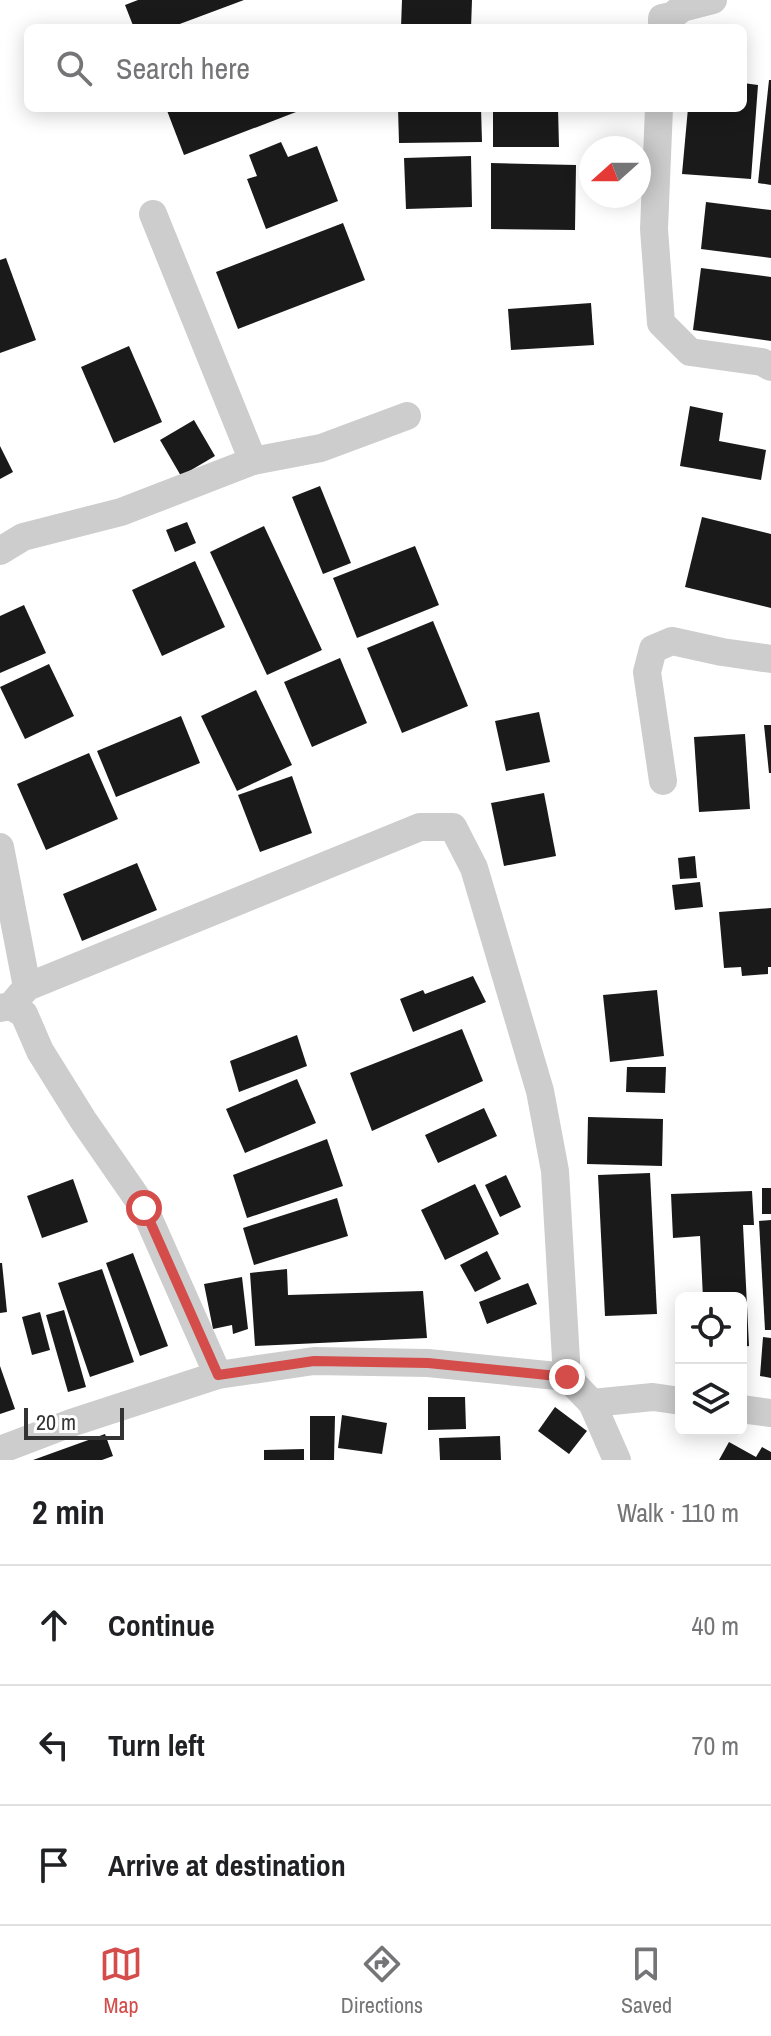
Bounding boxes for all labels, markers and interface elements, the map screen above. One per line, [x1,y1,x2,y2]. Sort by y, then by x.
search box [24,24,747,112]
icon: search [52,46,96,90]
text: Search here [116,48,250,88]
north arrow [579,136,651,208]
route start [126,1190,162,1226]
map controls [675,1292,747,1436]
button: locate [675,1292,747,1364]
route end [549,1359,585,1395]
button: layers [675,1364,747,1436]
scale bar [24,1404,124,1440]
text: 20 m [36,1407,76,1437]
text: 2 min [32,1489,105,1535]
text: Walk · 110 m [617,1495,739,1530]
icon: ahead [32,1603,76,1647]
text: Continue [108,1605,215,1645]
text: 40 m [692,1608,739,1643]
icon: left [32,1723,76,1767]
text: Turn left [108,1725,205,1765]
text: 70 m [692,1728,739,1763]
icon: arrive [32,1843,76,1887]
text: Arrive at destination [108,1845,346,1885]
tab: Map [99,1942,143,2020]
tab: Directions [341,1942,423,2020]
tab: Saved [621,1942,672,2020]

